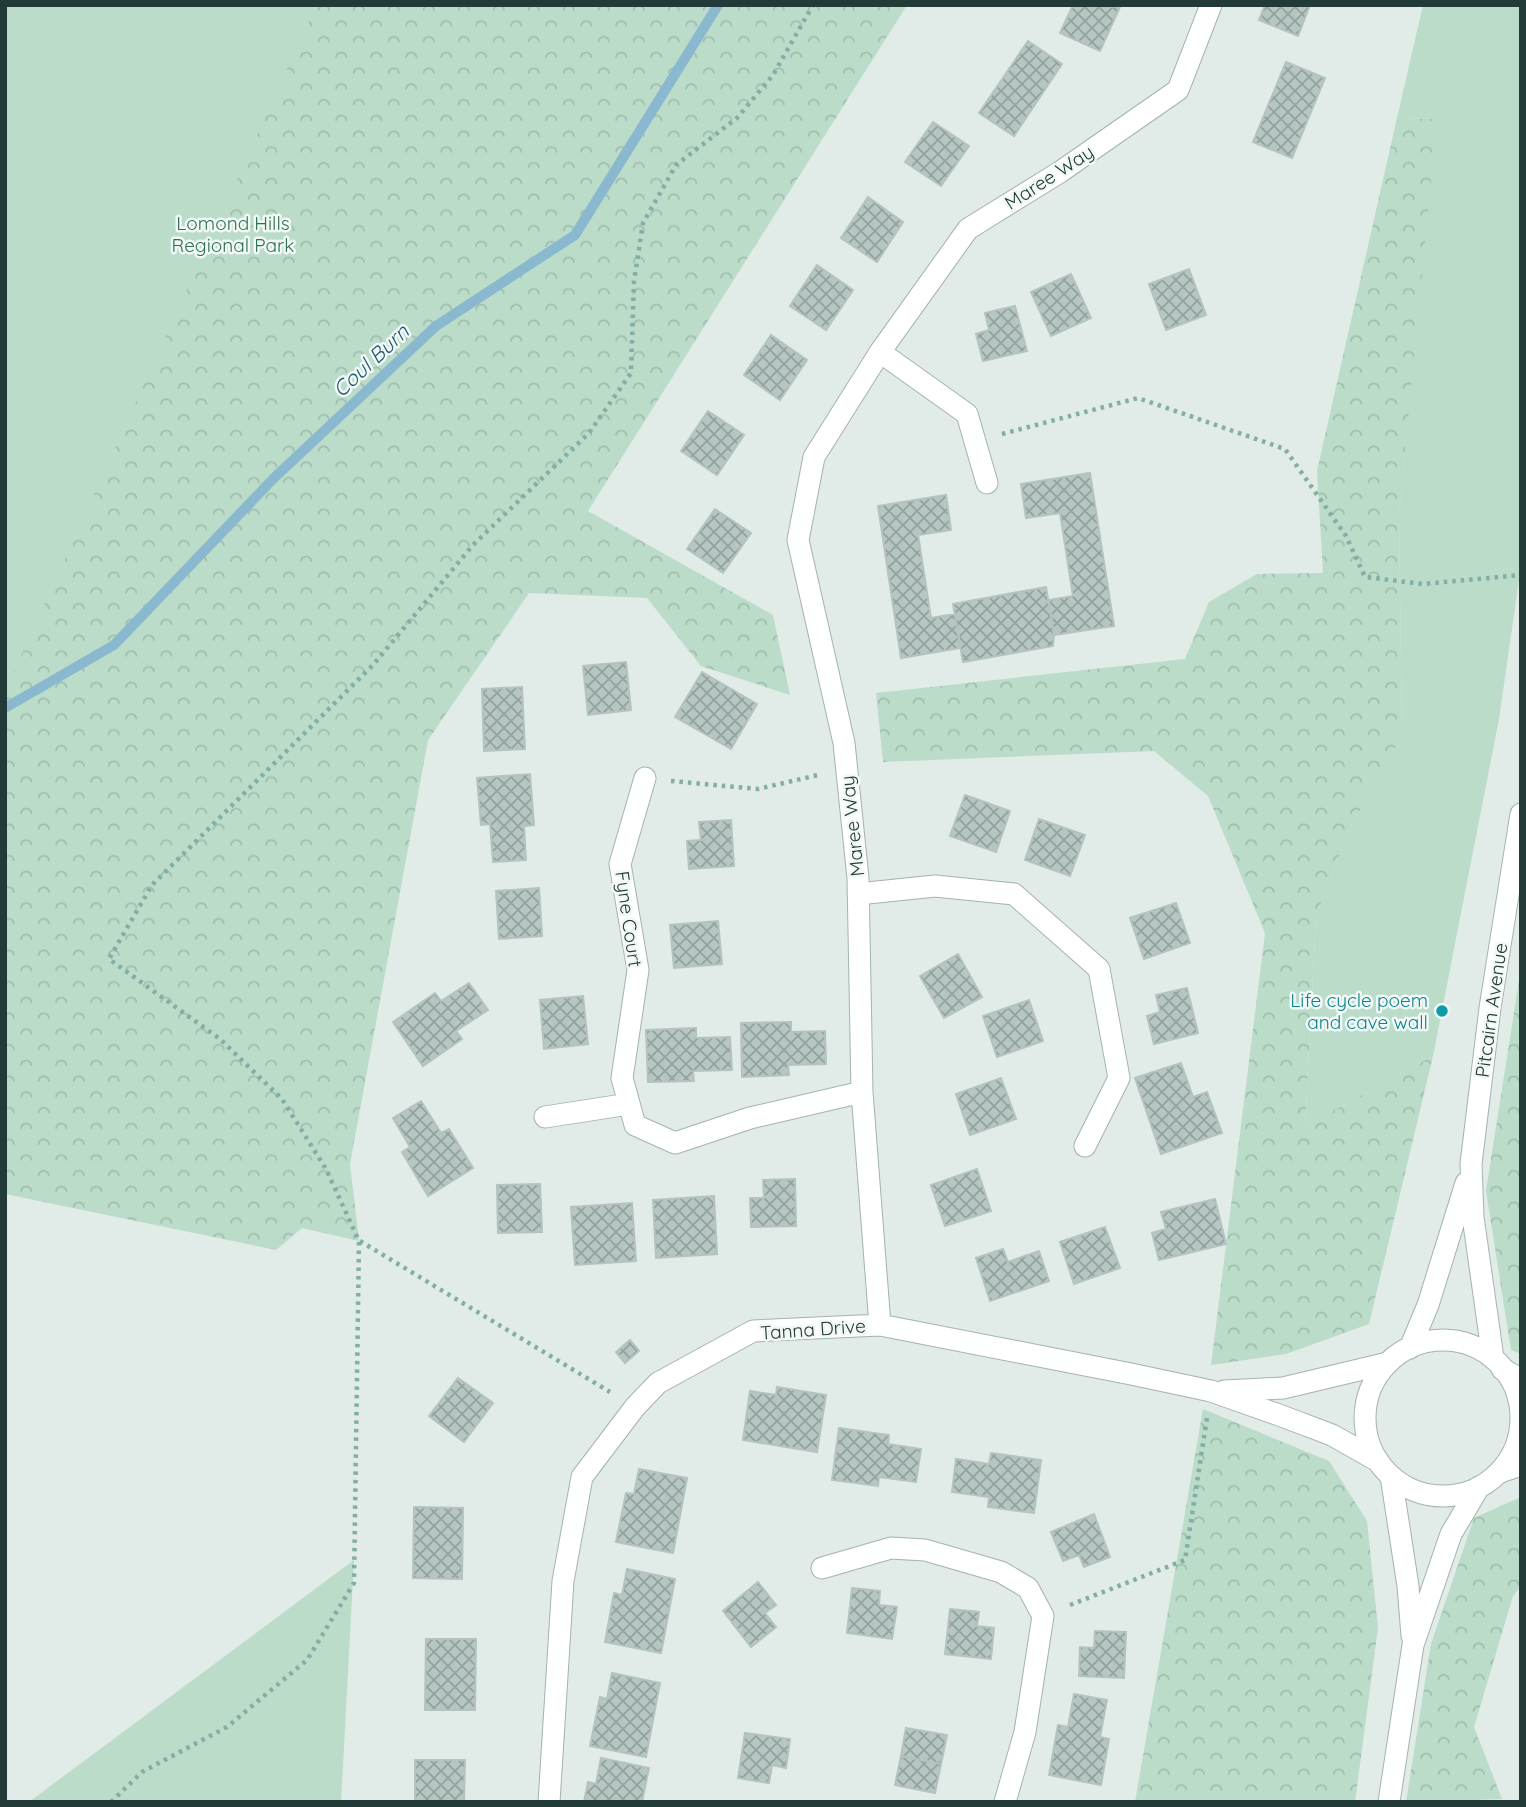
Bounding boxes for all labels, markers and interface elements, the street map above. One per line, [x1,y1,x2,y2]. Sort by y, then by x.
street label: Maree Way [1000,139,1098,215]
park label: Lomond Hills Regional Park [172,211,294,257]
water label: Coul Burn [327,318,414,402]
street label: Maree Way [835,774,869,878]
street label: Fyne Court [610,869,648,969]
street label: Pitcairn Avenue [1470,941,1512,1079]
place label: Life cycle poem and cave wall [1290,988,1428,1034]
marker: Life cycle poem and cave wall [1434,1003,1450,1019]
street label: Tanna Drive [760,1313,866,1345]

